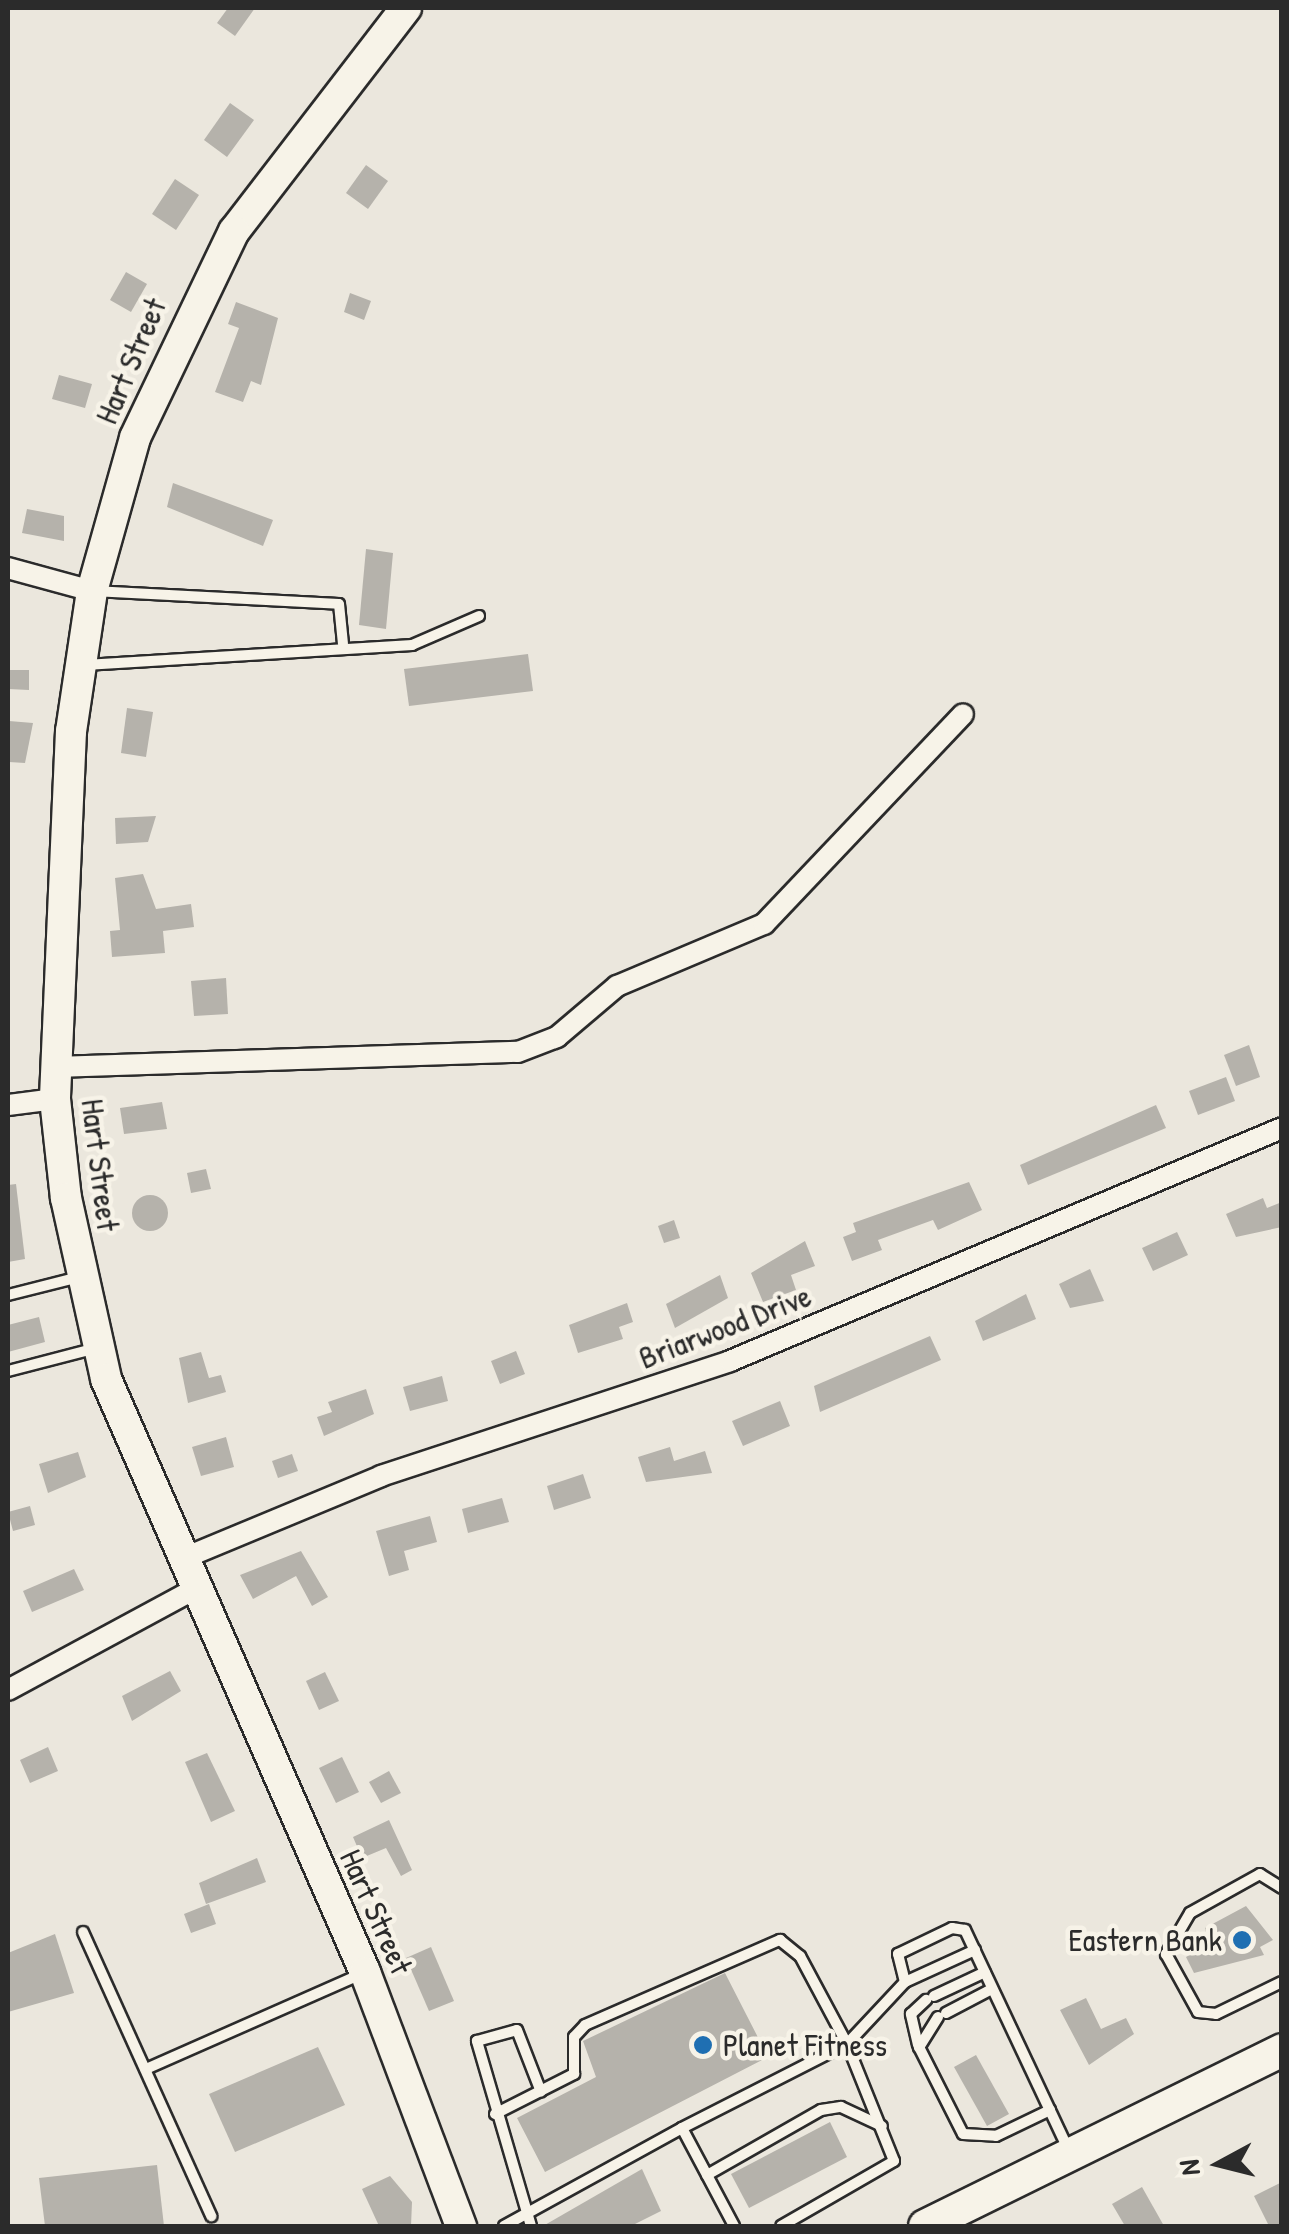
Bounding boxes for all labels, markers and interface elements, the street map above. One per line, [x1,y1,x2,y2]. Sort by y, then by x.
street label: Hart Street [87,292,175,430]
street label: Hart Street [73,1097,127,1233]
street label: Briarwood Drive [634,1277,816,1377]
street label: Hart Street [331,1844,421,1980]
place label: Eastern Bank [1069,1921,1222,1959]
marker: Eastern Bank [1231,1929,1253,1951]
place label: Planet Fitness [723,2026,887,2064]
marker: Planet Fitness [692,2034,714,2056]
north arrow [1169,2114,1269,2214]
text: N [1169,2158,1209,2177]

